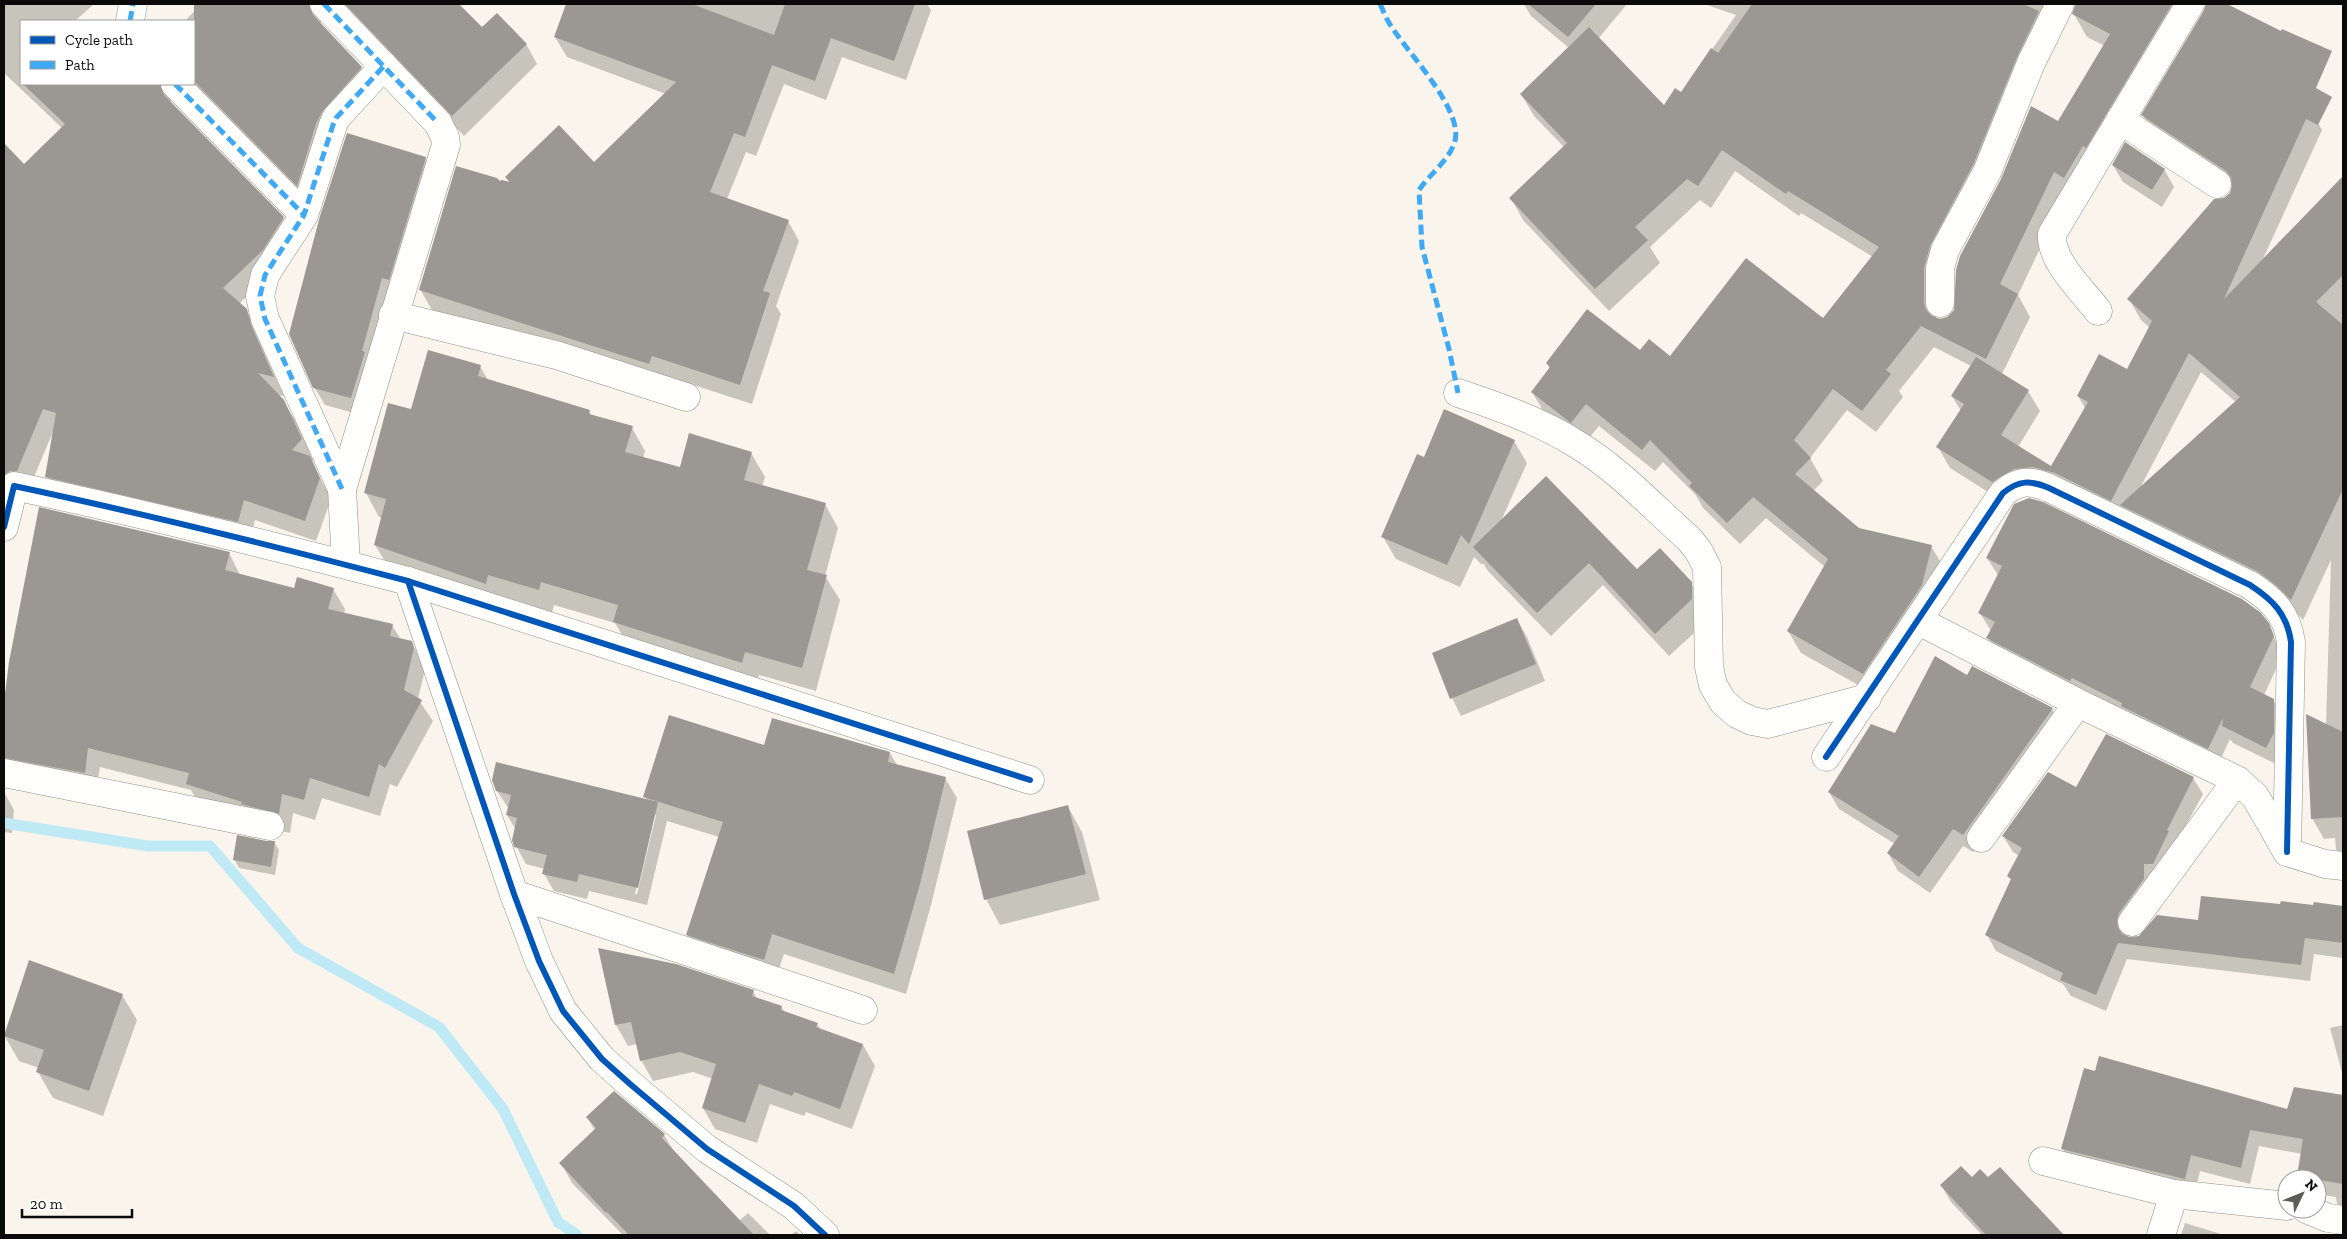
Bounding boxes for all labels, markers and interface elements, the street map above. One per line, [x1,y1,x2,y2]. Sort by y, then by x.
legend [20,20,195,85]
text: Cycle path [65,31,134,49]
text: Path [65,56,95,74]
north arrow [2277,1169,2327,1219]
text: N [2301,1176,2321,1195]
scale bar [22,1186,132,1218]
text: 20 m [30,1195,63,1213]

